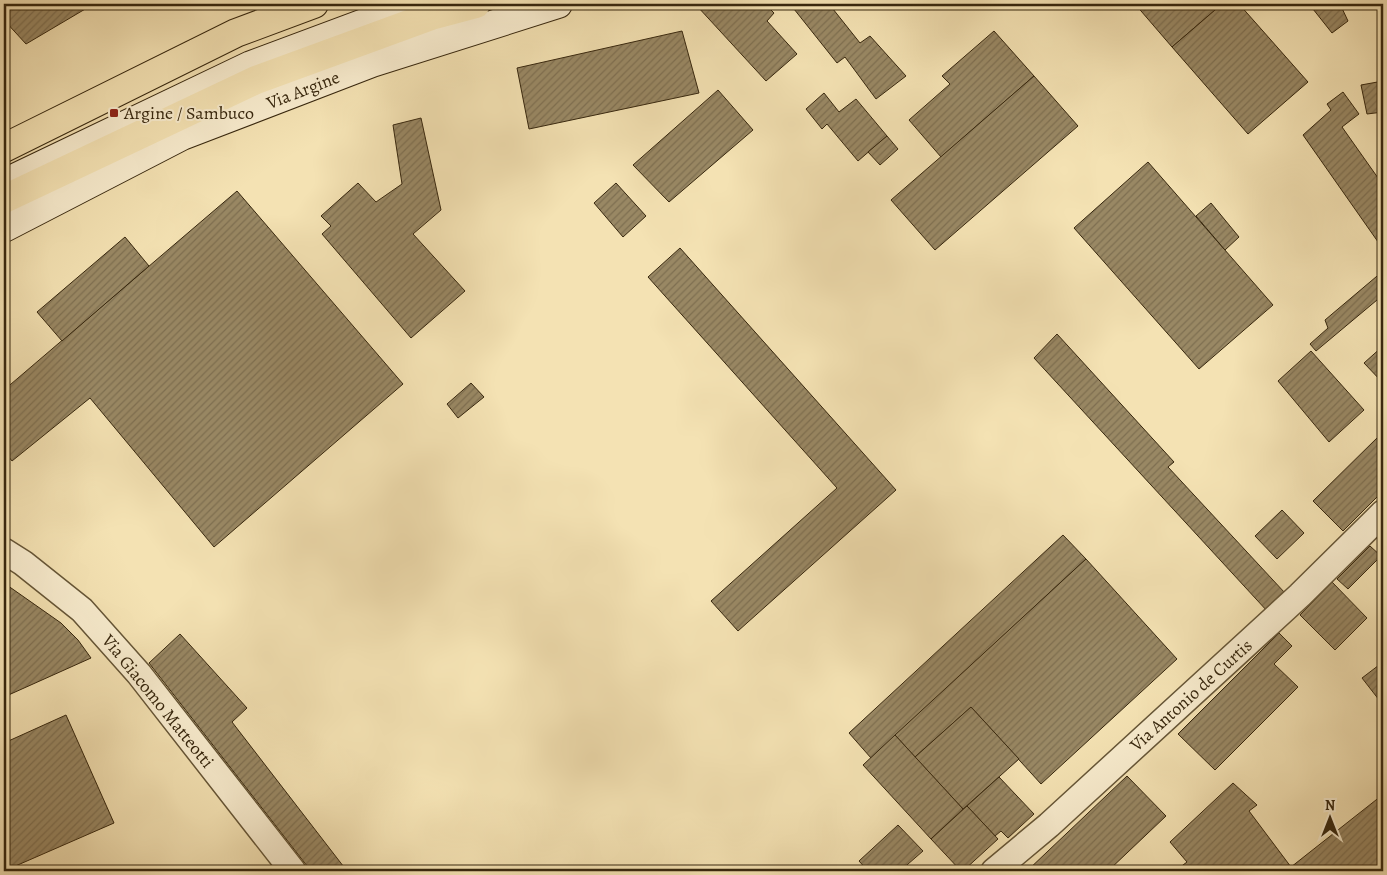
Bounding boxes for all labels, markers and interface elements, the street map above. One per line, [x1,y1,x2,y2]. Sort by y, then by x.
street label: Via Argine [262,65,343,115]
place label: Argine / Sambuco [123,101,254,125]
marker: Argine / Sambuco [108,107,120,119]
street label: Via Giacomo Matteotti [96,628,219,773]
street label: Via Antonio de Curtis [1124,634,1257,757]
north arrow [1304,792,1354,842]
text: N [1325,796,1335,815]

